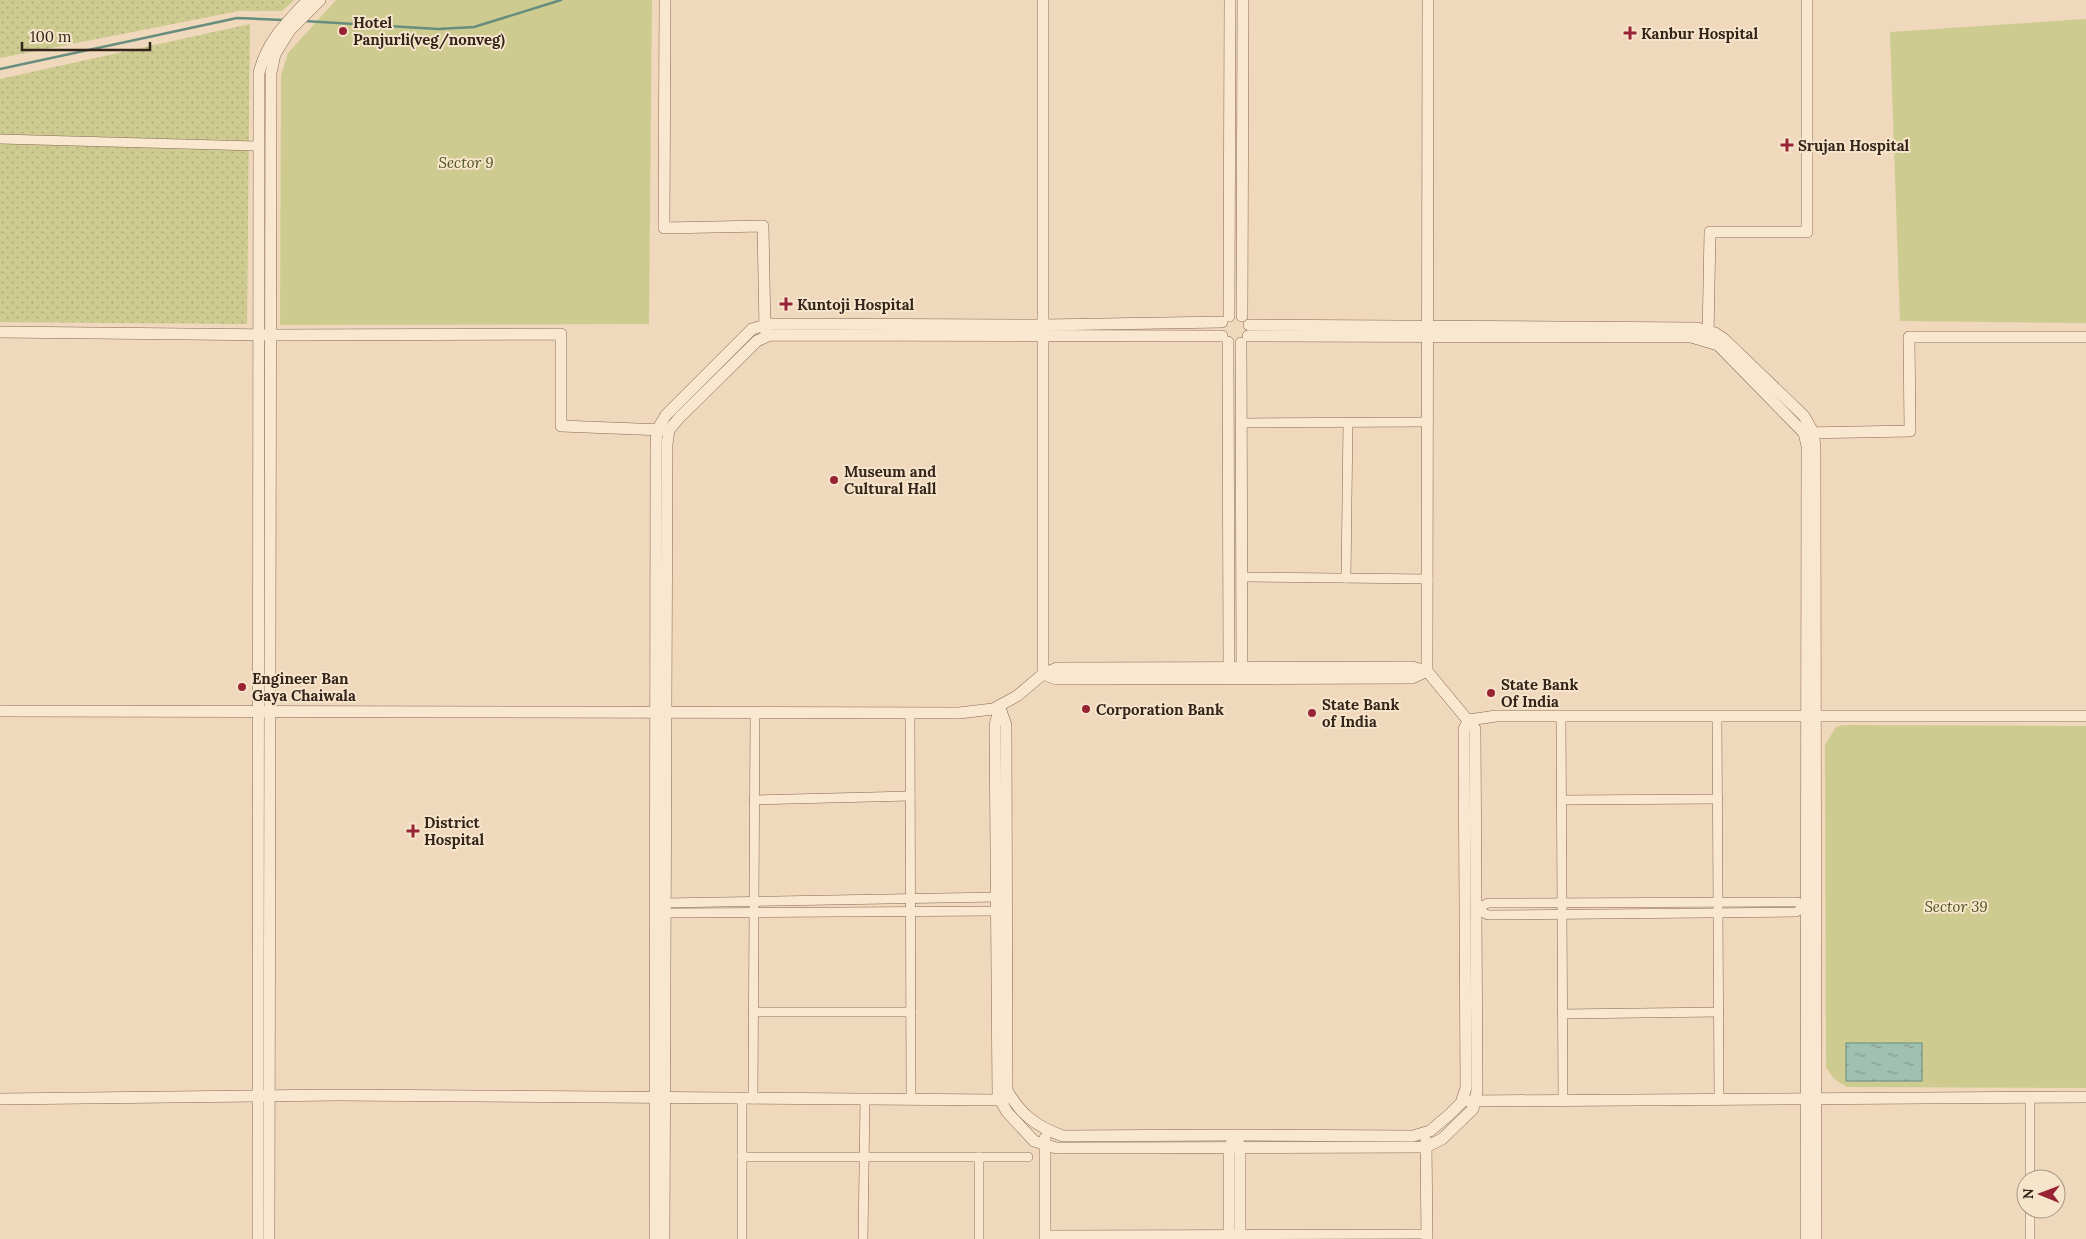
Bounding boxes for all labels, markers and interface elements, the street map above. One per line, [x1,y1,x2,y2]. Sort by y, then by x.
place label: Hotel Panjurli(veg/nonveg) [353,13,505,50]
scale bar [22,20,150,52]
place label: Kanbur Hospital [1641,24,1758,43]
marker: Hotel Panjurli(veg/nonveg) [337,25,349,37]
marker: Kanbur Hospital [1623,26,1637,40]
text: 100 m [30,27,71,46]
place label: Srujan Hospital [1798,136,1910,155]
marker: Srujan Hospital [1780,138,1794,152]
park label: Sector 9 [438,153,494,172]
place label: Kuntoji Hospital [797,295,914,314]
marker: Kuntoji Hospital [779,297,793,311]
place label: Museum and Cultural Hall [844,462,937,498]
marker: Museum and Cultural Hall [828,474,840,486]
place label: Engineer Ban Gaya Chaiwala [252,669,356,705]
place label: State Bank Of India [1501,675,1578,711]
marker: Engineer Ban Gaya Chaiwala [236,681,248,693]
marker: State Bank Of India [1485,687,1497,699]
place label: State Bank of India [1322,695,1399,731]
place label: Corporation Bank [1096,700,1224,719]
marker: Corporation Bank [1080,703,1092,715]
marker: State Bank of India [1306,707,1318,719]
place label: District Hospital [424,813,484,849]
marker: District Hospital [406,824,420,838]
park label: Sector 39 [1924,897,1988,916]
north arrow [2016,1169,2066,1219]
text: N [2019,1188,2037,1199]

